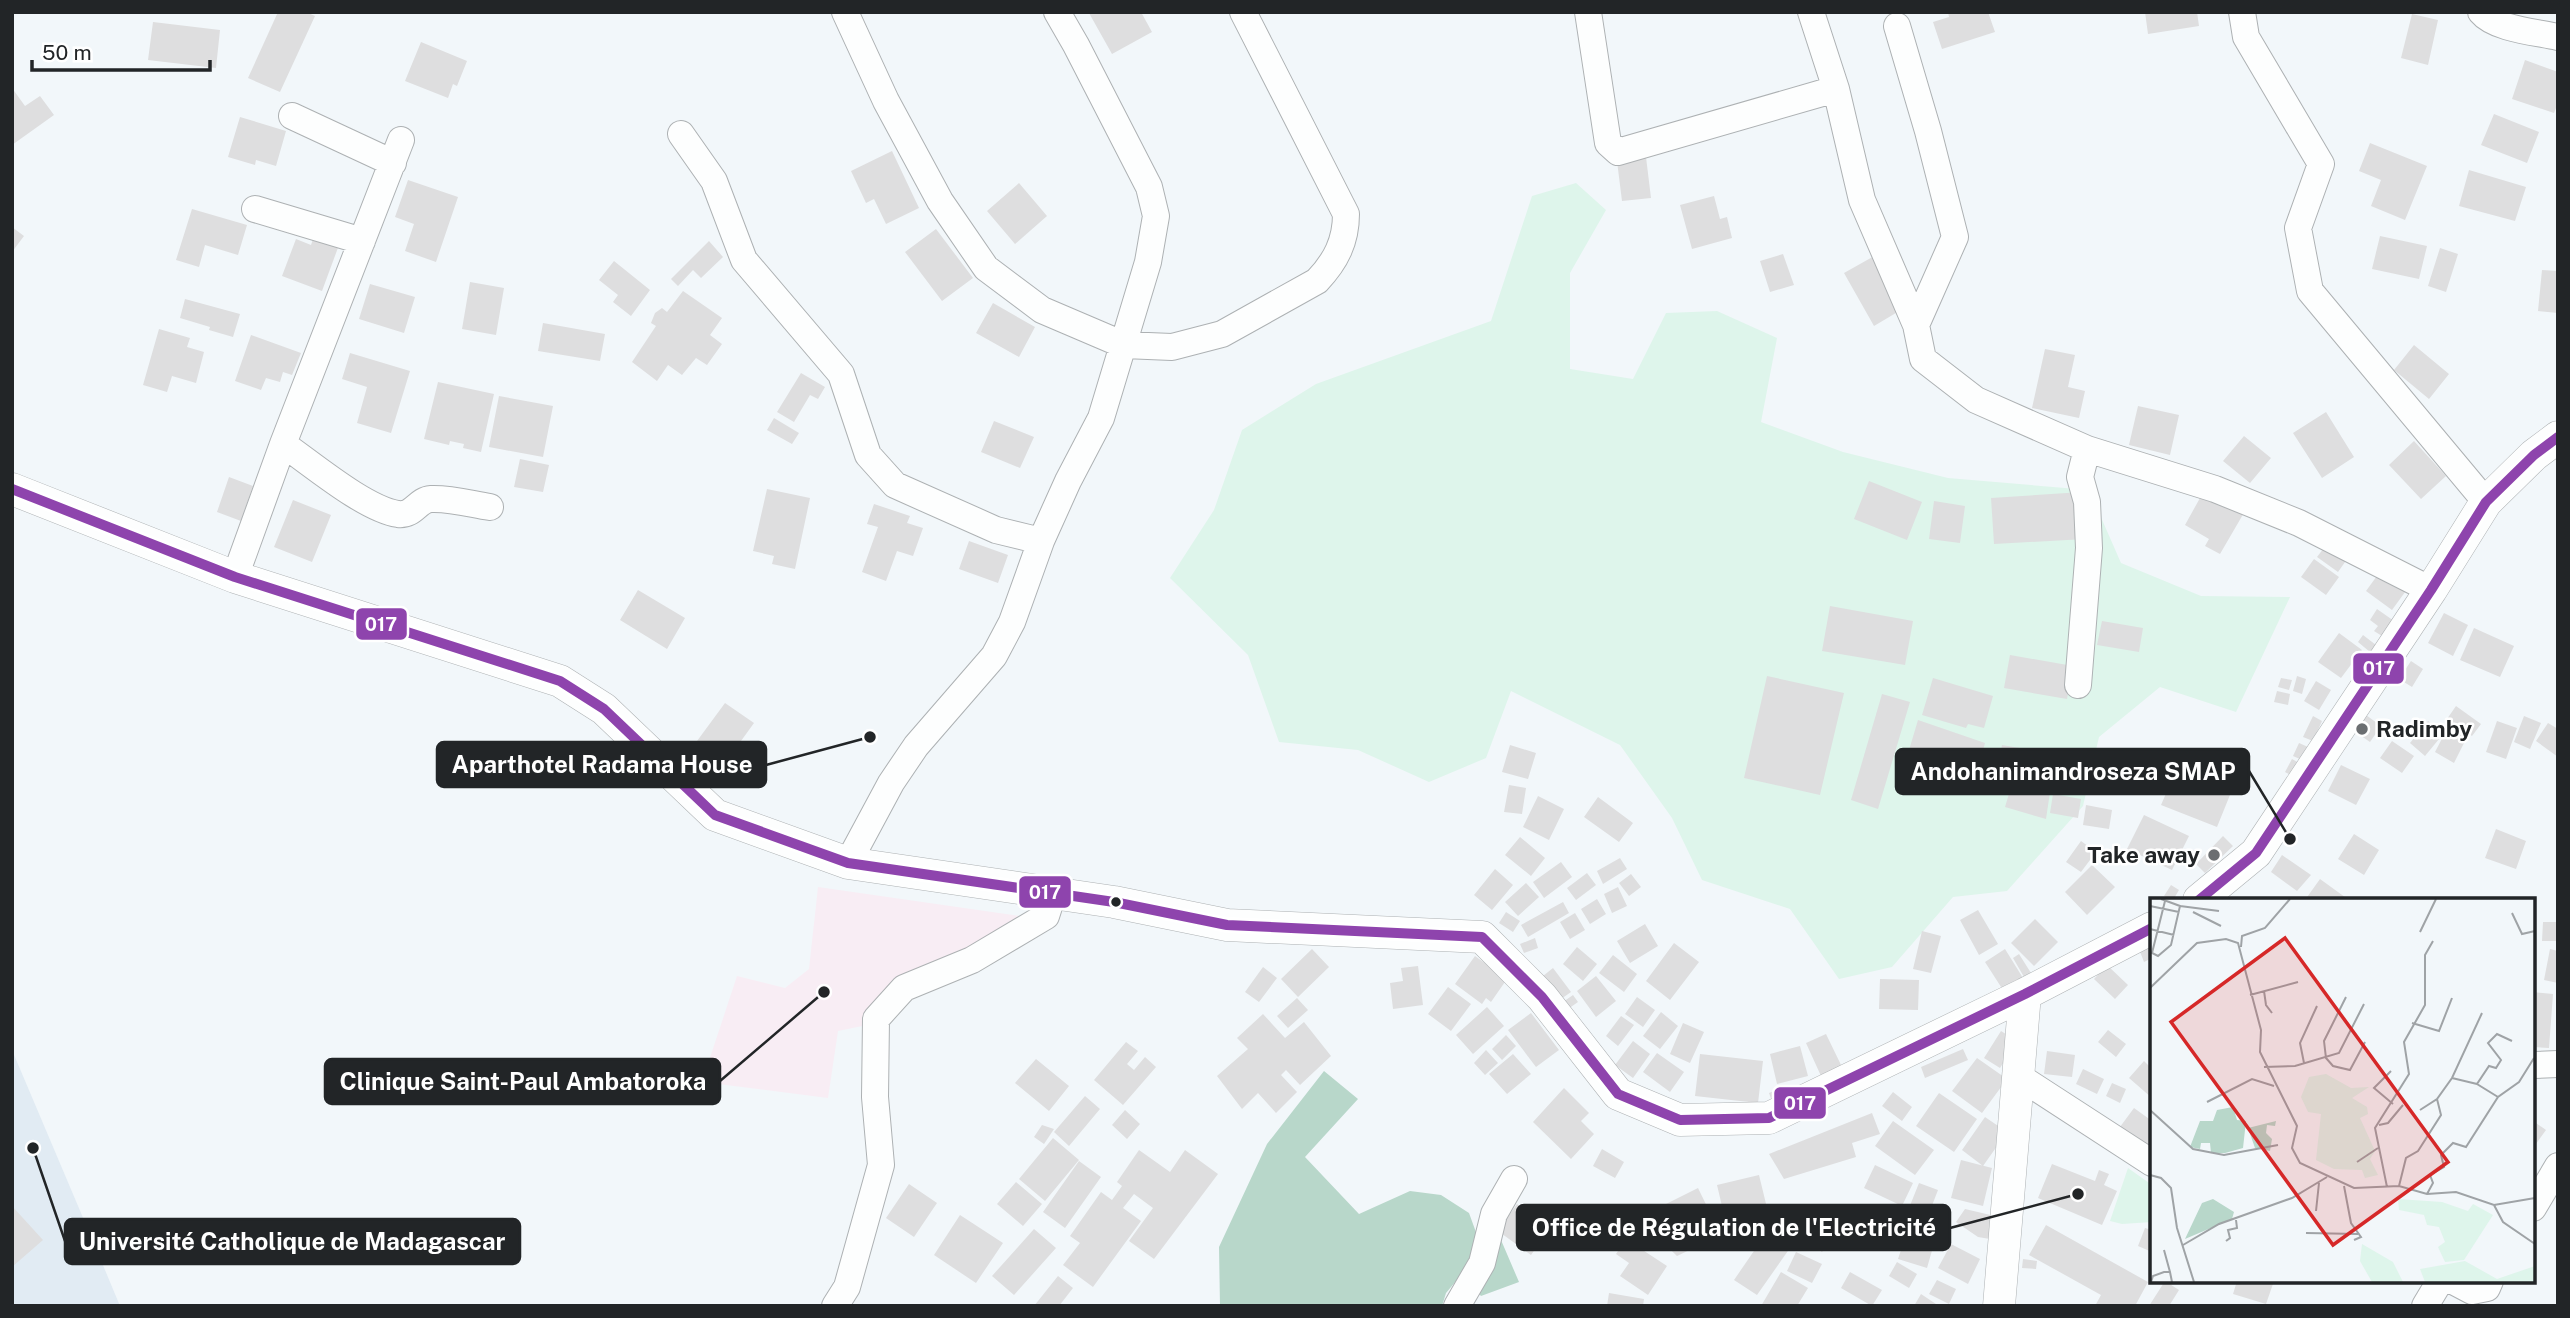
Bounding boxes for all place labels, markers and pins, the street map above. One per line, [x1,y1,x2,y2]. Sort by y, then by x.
place label: Radimby [2376,715,2472,742]
marker: Radimby [2354,721,2370,737]
callout: Aparthotel Radama House [437,742,766,787]
callout: Andohanimandroseza SMAP [1896,749,2249,794]
place label: Take away [2087,841,2200,868]
marker: Take away [2206,847,2222,863]
unlabelled marker [1109,895,1123,909]
callout: Clinique Saint-Paul Ambatoroka [325,1059,720,1104]
callout: Office de Régulation de l'Electricité [1517,1205,1950,1250]
callout: Université Catholique de Madagascar [65,1219,520,1264]

